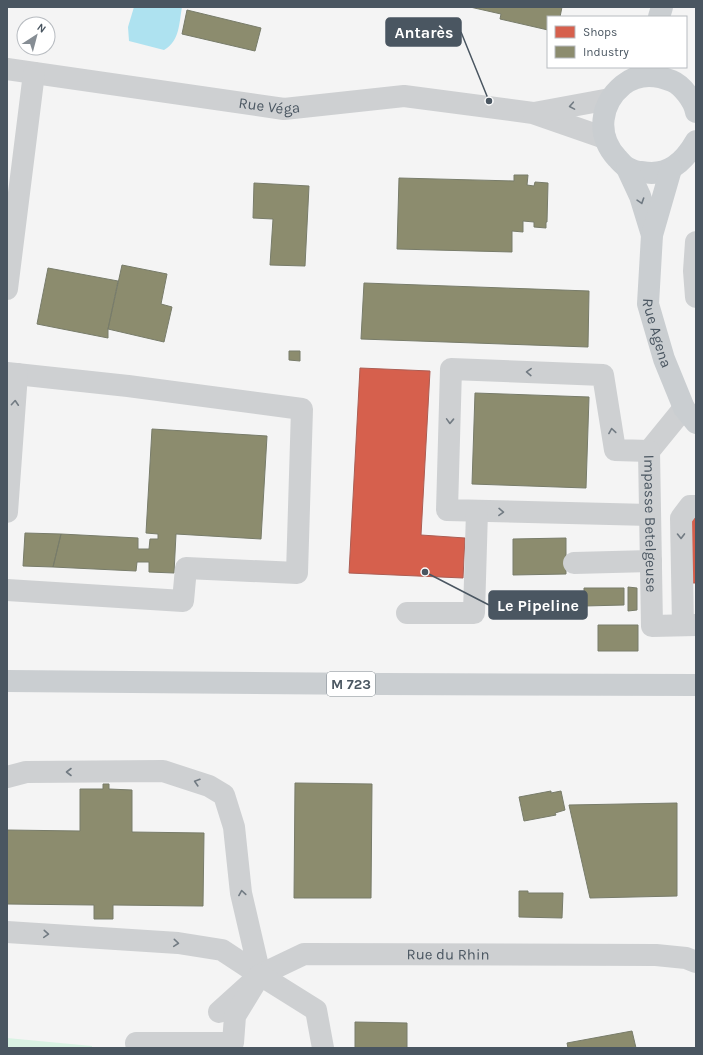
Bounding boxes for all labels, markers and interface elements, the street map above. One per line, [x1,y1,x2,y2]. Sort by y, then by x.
north arrow [16,16,56,56]
legend [547,16,687,68]
callout: Antarès [386,18,461,46]
text: N [35,21,49,36]
text: Antarès [395,23,453,42]
text: Shops [583,25,617,39]
text: Industry [583,45,629,59]
street label: Rue Véga [237,94,301,118]
one-way arrow [569,102,575,110]
one-way arrow [636,197,645,204]
street label: Rue Agena [639,298,676,371]
one-way arrow [526,368,532,376]
one-way arrow [10,400,19,406]
one-way arrow [445,418,454,424]
one-way arrow [608,428,617,434]
street label: Impasse Betelgeuse [640,455,660,593]
one-way arrow [498,507,504,516]
one-way arrow [677,533,685,539]
callout: Le Pipeline [489,591,587,619]
text: Le Pipeline [497,596,579,615]
road number: M 723 [327,672,375,696]
one-way arrow [66,768,72,776]
one-way arrow [194,778,201,787]
one-way arrow [238,890,246,896]
one-way arrow [43,930,49,939]
one-way arrow [173,938,179,947]
street label: Rue du Rhin [407,945,489,964]

